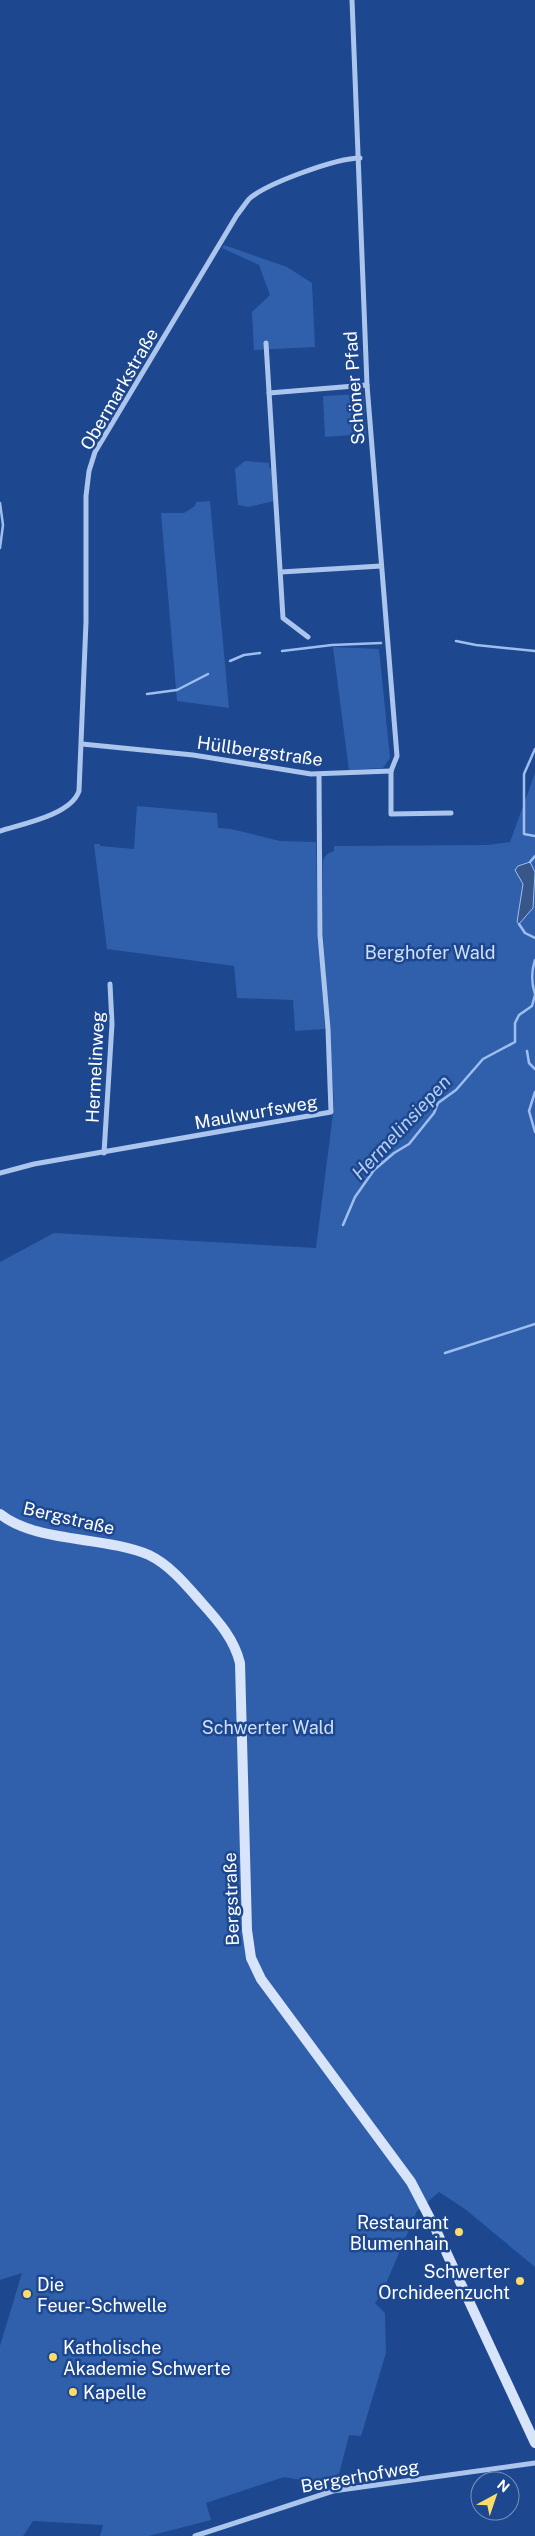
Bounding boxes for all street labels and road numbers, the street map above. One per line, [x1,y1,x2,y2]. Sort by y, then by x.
street label: Obermarkstraße [76,324,162,454]
street label: Schöner Pfad [340,331,368,445]
street label: Hüllbergstraße [196,732,324,770]
street label: Hermelinweg [82,1011,108,1123]
street label: Maulwurfsweg [193,1091,319,1133]
street label: Bergstraße [21,1497,117,1539]
street label: Bergstraße [219,1852,243,1946]
street label: Bergerhofweg [299,2455,421,2497]

